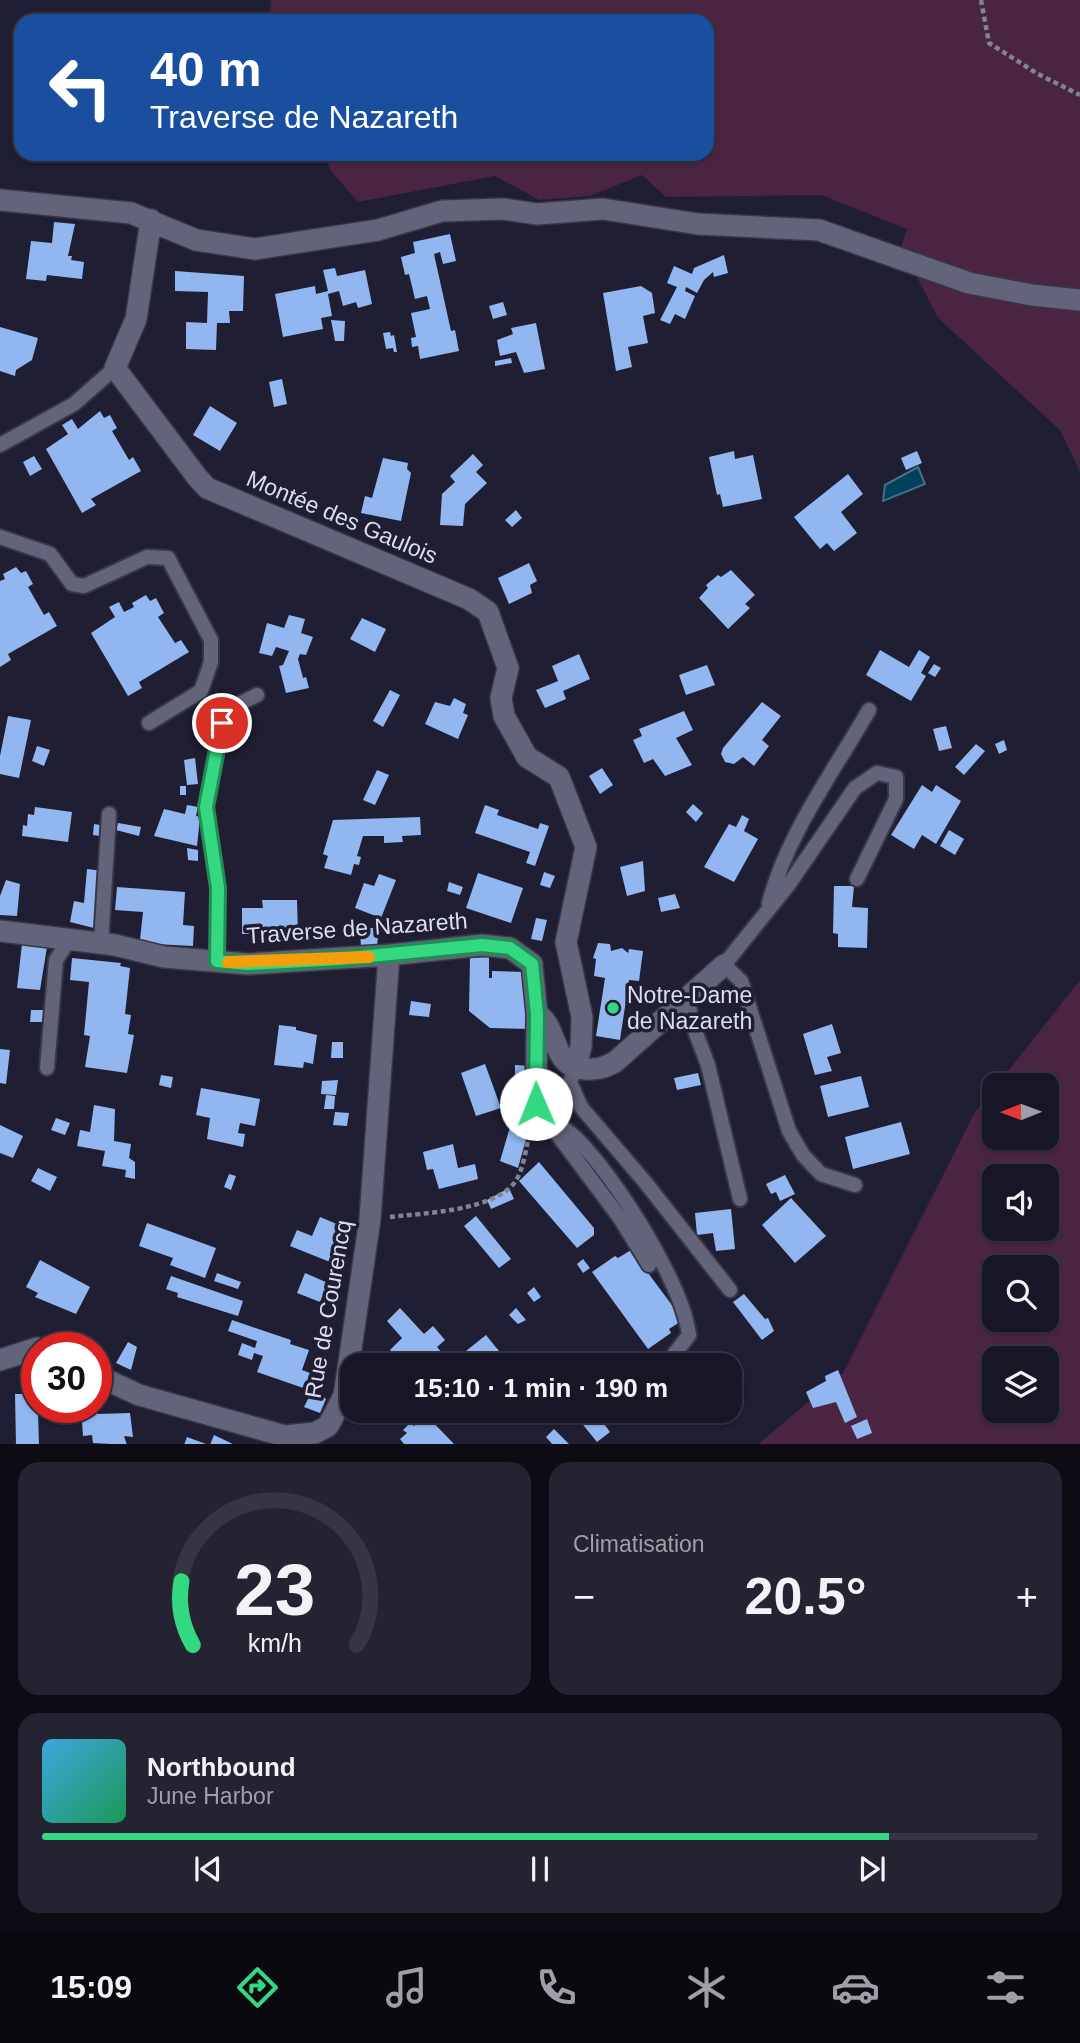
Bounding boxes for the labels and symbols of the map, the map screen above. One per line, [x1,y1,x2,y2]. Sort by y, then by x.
street label: Montée des Gaulois [243,465,441,569]
pin [192,693,252,753]
street label: Traverse de Nazareth [246,907,468,949]
place label: Notre-Dame de Nazareth [627,982,752,1034]
marker: Notre-Dame de Nazareth [605,1000,621,1016]
position arrow [499,1067,573,1141]
north arrow [982,1073,1059,1150]
street label: Rue de Courencq [300,1218,356,1400]
speed limit sign: 30 [21,1332,112,1423]

